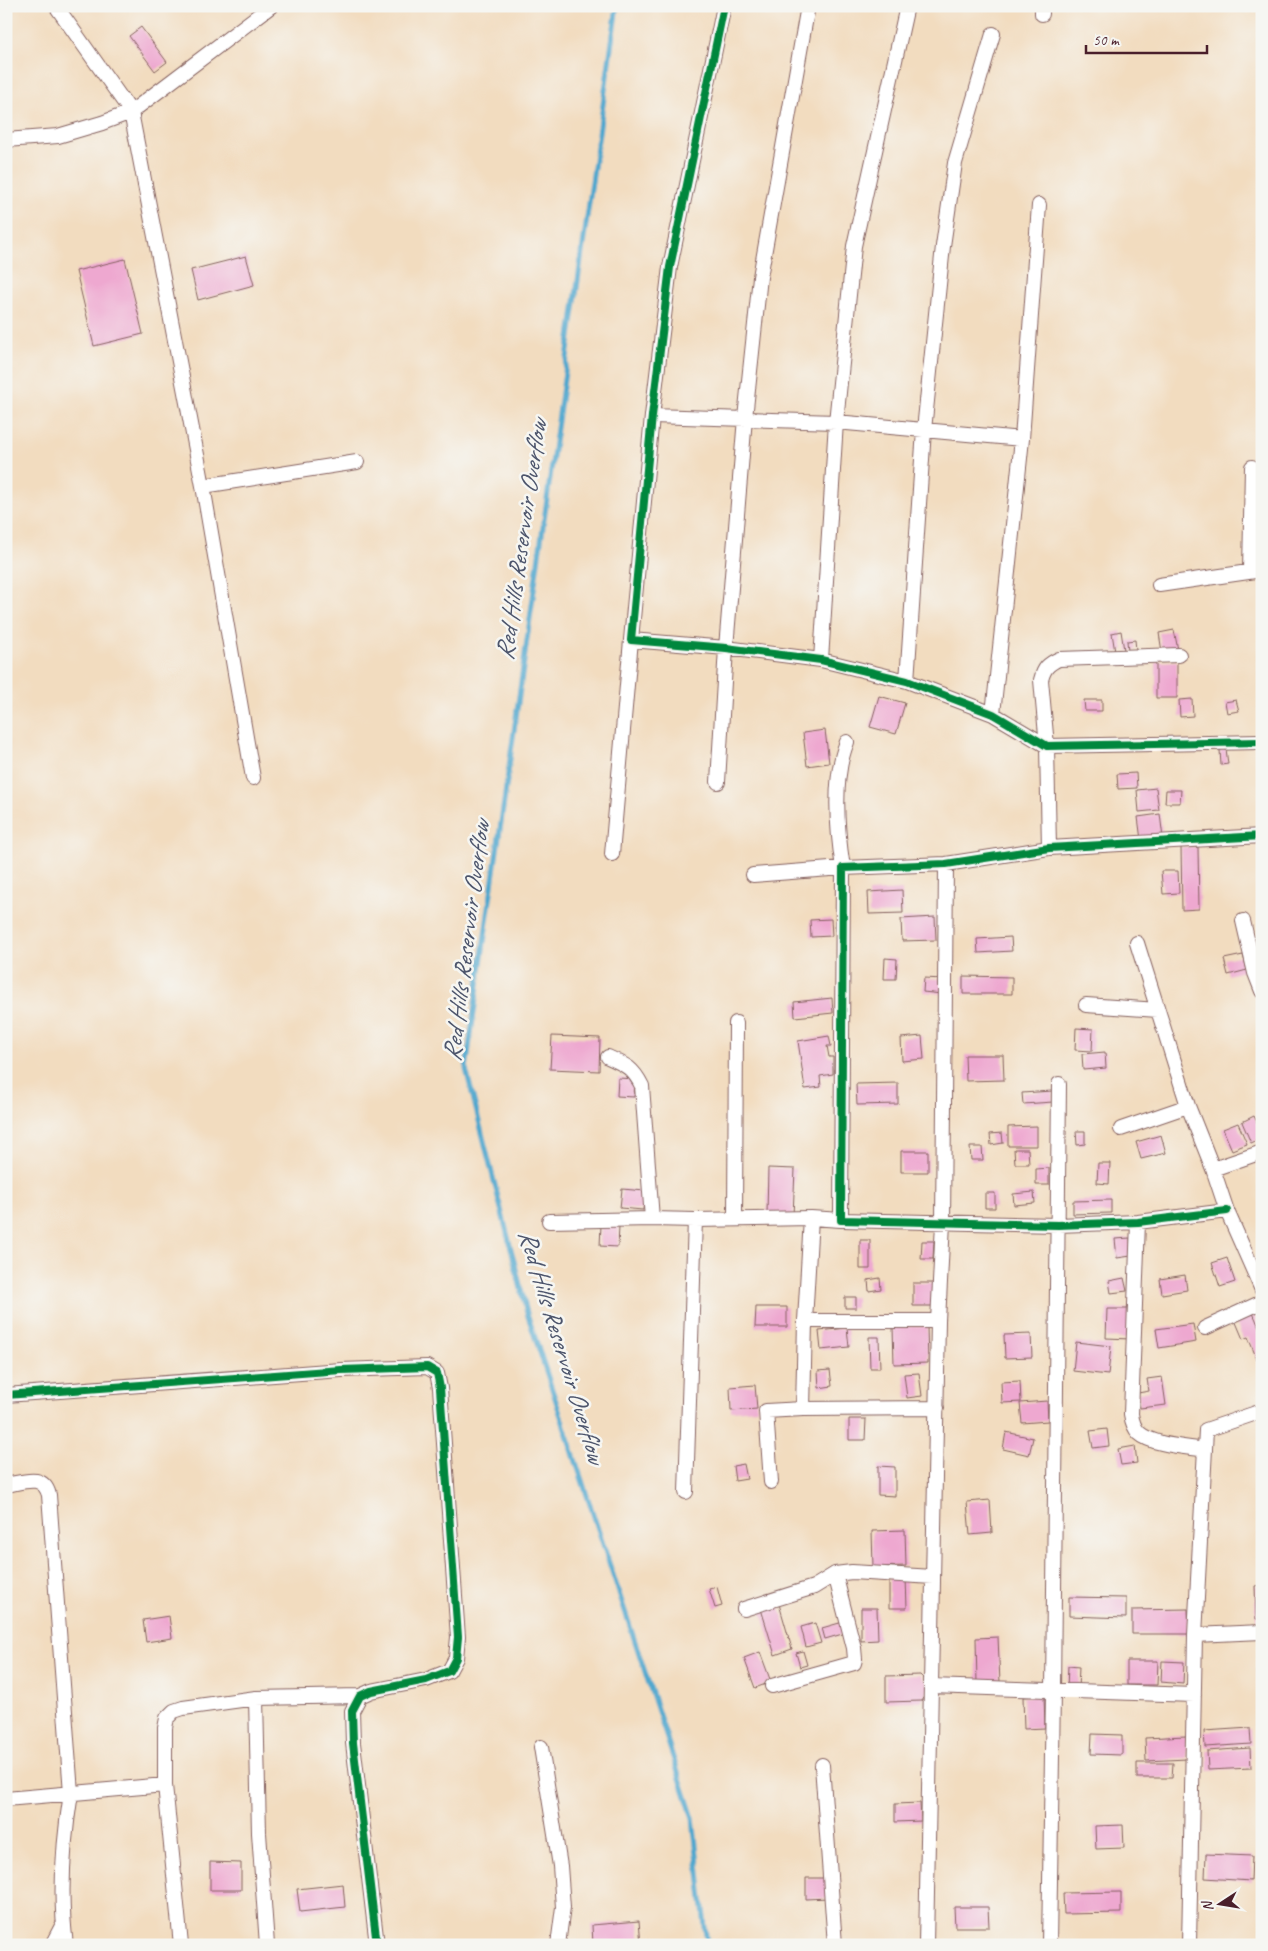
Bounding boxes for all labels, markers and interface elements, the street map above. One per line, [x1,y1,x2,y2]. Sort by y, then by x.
scale bar [1086,22,1207,54]
text: 50 m [1093,31,1120,50]
water label: Red Hills Reservoir Overflow [488,413,555,662]
water label: Red Hills Reservoir Overflow [435,814,498,1063]
water label: Red Hills Reservoir Overflow [511,1225,615,1471]
north arrow [1196,1878,1246,1928]
text: N [1198,1898,1217,1913]

